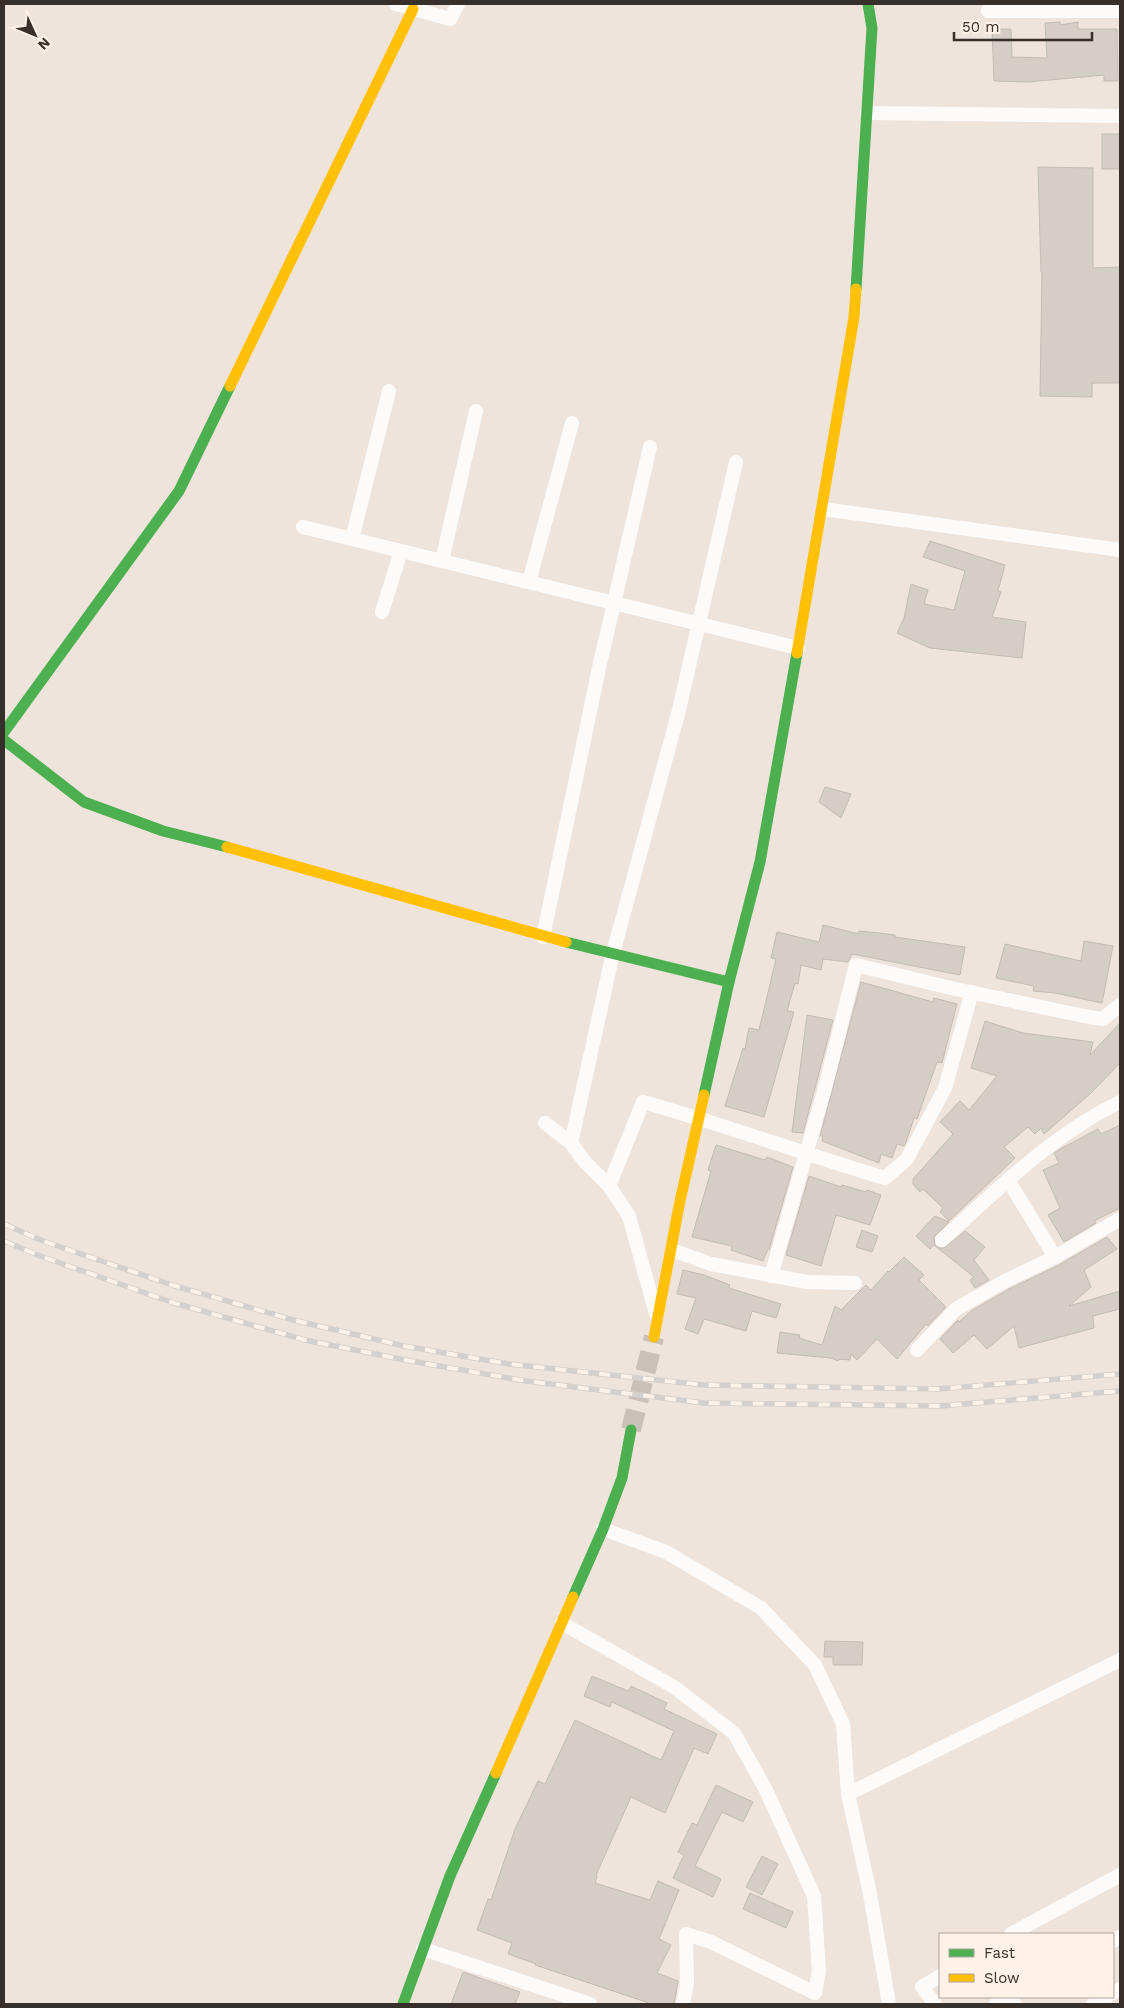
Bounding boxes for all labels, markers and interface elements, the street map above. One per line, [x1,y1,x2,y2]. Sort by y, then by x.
north arrow [10,10,60,60]
scale bar [954,10,1092,42]
text: 50 m [962,18,999,36]
text: N [35,35,54,53]
legend [939,1933,1114,1998]
text: Fast [984,1944,1016,1962]
text: Slow [984,1969,1020,1987]

